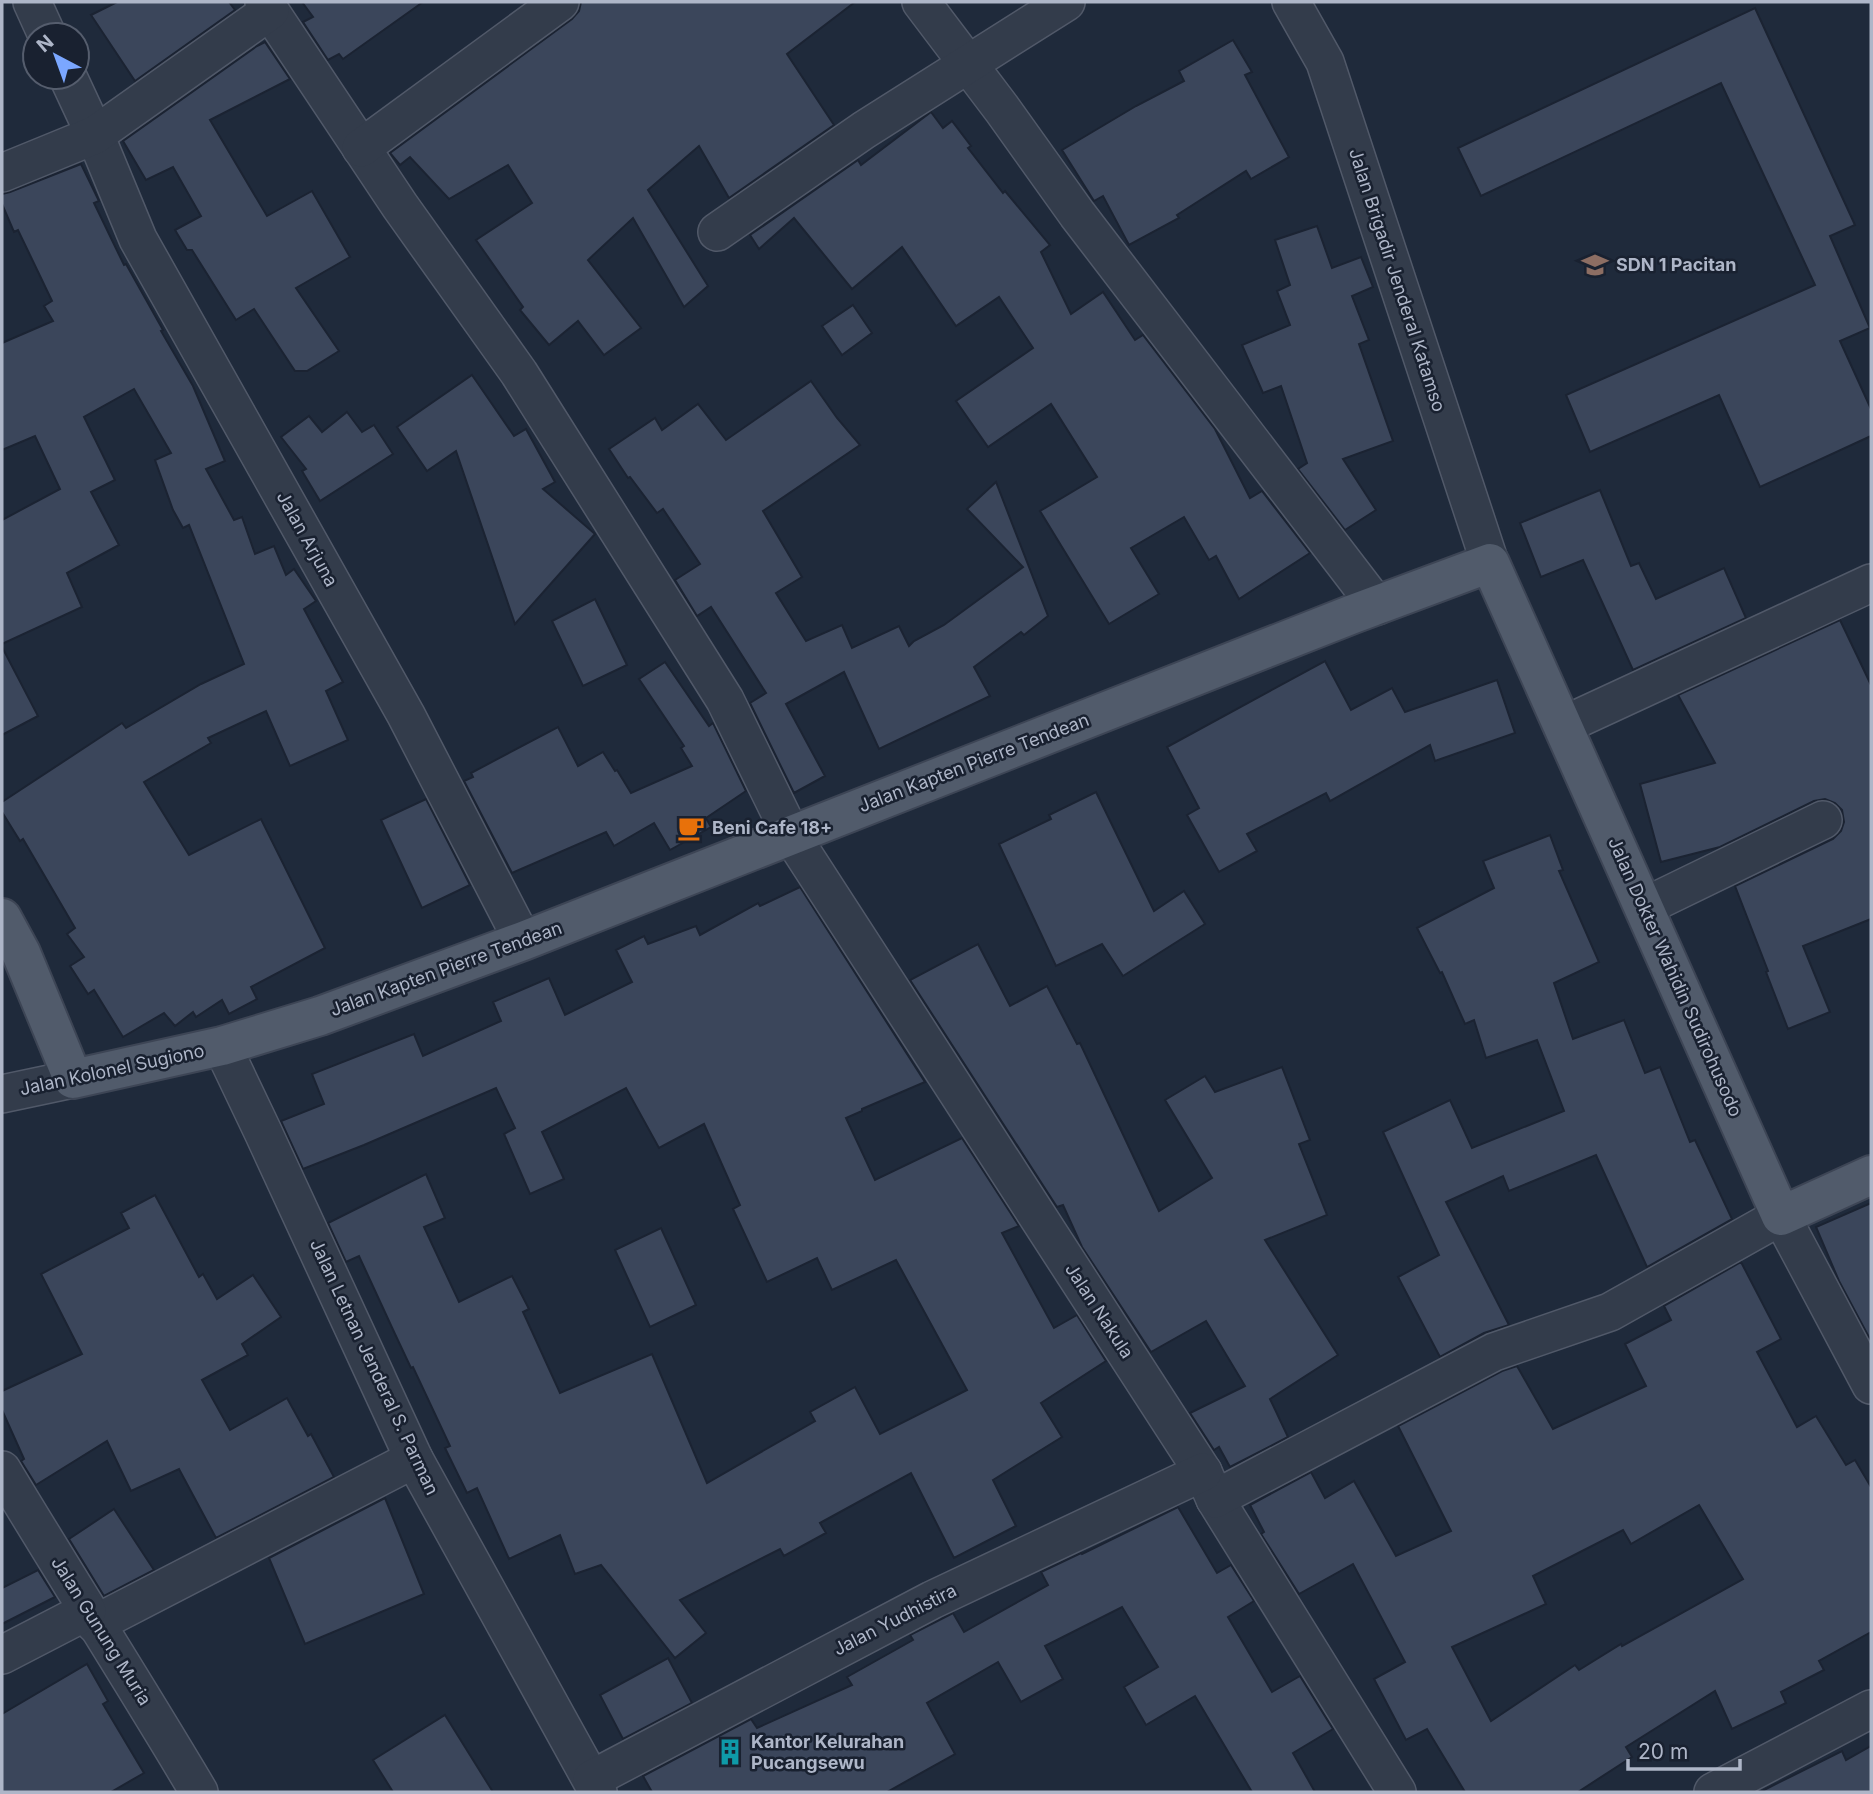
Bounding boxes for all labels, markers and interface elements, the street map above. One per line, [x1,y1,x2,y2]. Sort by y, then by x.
north arrow [21,21,91,91]
text: N [32,30,58,57]
street label: Jalan Brigadir Jenderal Katamso [1345,146,1450,414]
school or university icon: SDN 1 Pacitan [1580,250,1610,280]
place label: SDN 1 Pacitan [1616,254,1736,275]
street label: Jalan Arjuna [273,487,342,590]
street label: Jalan Kapten Pierre Tendean [856,709,1092,816]
cafe icon: Beni Cafe 18+ [676,813,706,843]
place label: Beni Cafe 18+ [712,817,832,838]
street label: Jalan Dokter Wahidin Sudirohusodo [1604,834,1747,1120]
street label: Jalan Kapten Pierre Tendean [327,917,564,1020]
street label: Jalan Kolonel Sugiono [18,1040,206,1099]
street label: Jalan Letnan Jenderal S. Parman [306,1236,443,1498]
street label: Jalan Nakula [1061,1259,1138,1362]
street label: Jalan Gunung Muria [47,1553,156,1709]
street label: Jalan Yudhistira [830,1579,960,1660]
scale bar [1628,1728,1740,1772]
place label: Kantor Kelurahan Pucangsewu [751,1731,904,1773]
building icon: Kantor Kelurahan Pucangsewu [715,1737,745,1767]
text: 20 m [1638,1739,1688,1764]

